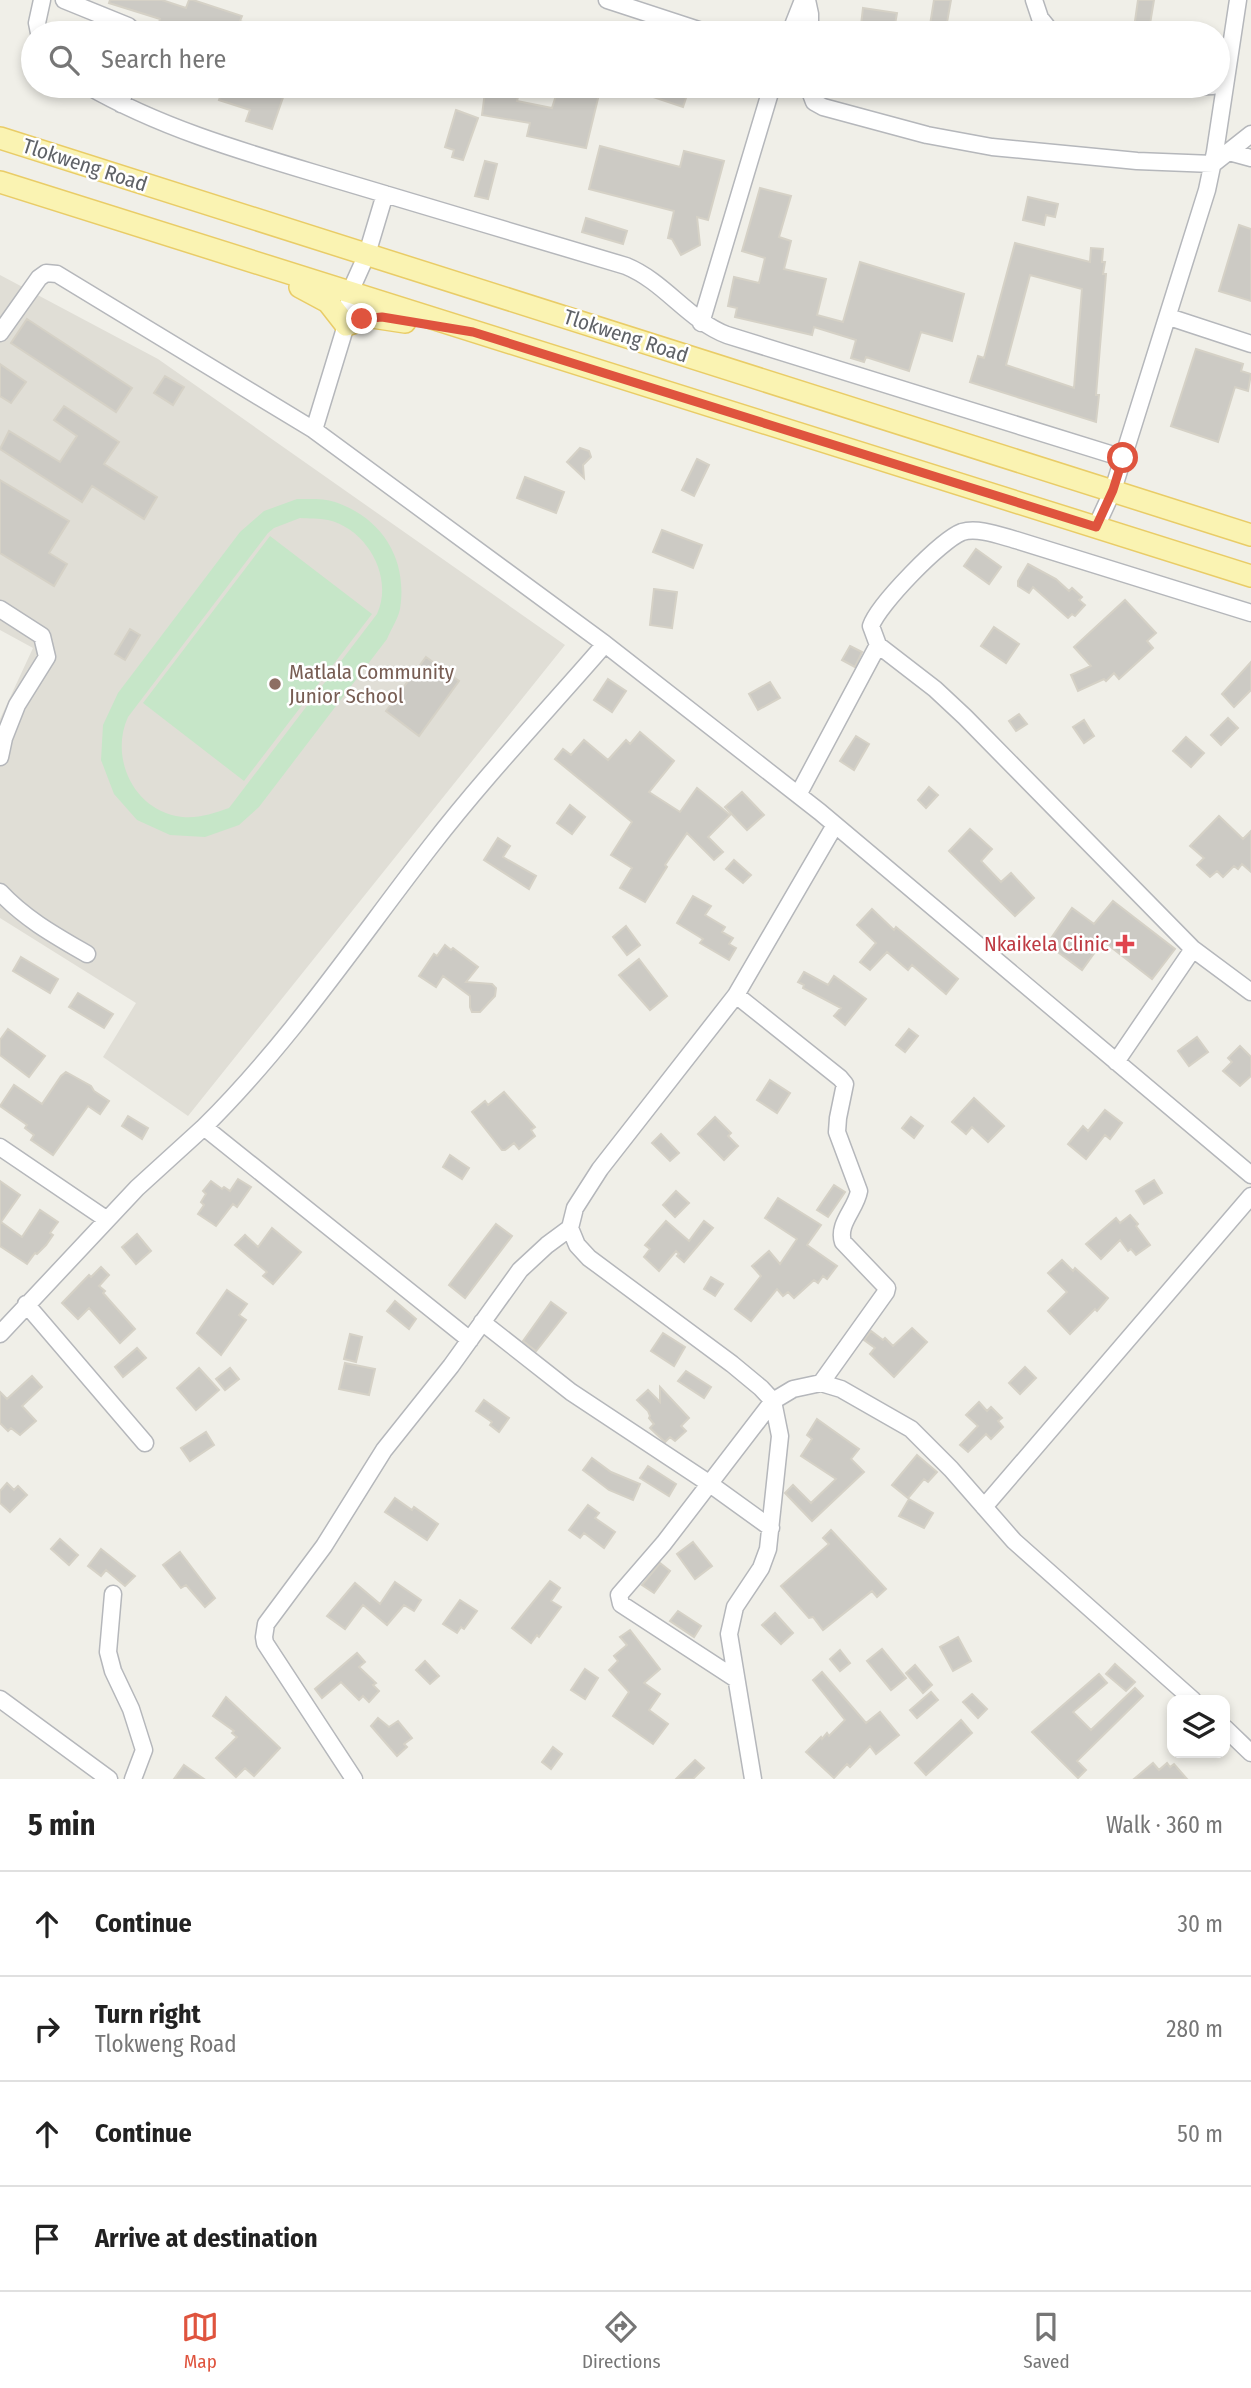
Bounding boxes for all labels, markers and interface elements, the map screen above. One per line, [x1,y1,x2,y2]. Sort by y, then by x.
search box [21,21,1230,98]
icon: search [45,41,83,79]
text: Search here [101,44,226,75]
street label: Tlokweng Road [19,133,151,197]
route end [346,303,377,334]
street label: Tlokweng Road [560,304,692,368]
route start [1107,442,1138,473]
place label: Matlala Community Junior School [289,659,455,709]
marker: Matlala Community Junior School [267,676,283,692]
place label: Nkaikela Clinic [984,931,1109,957]
marker: Nkaikela Clinic [1115,934,1135,954]
map controls [1167,1695,1230,1758]
button: layers [1167,1695,1230,1758]
text: 5 min [28,1807,95,1843]
text: Walk · 360 m [1106,1811,1223,1839]
icon: ahead [28,1905,66,1943]
text: Continue [95,1908,192,1939]
text: 30 m [1178,1910,1223,1938]
text: Turn right [95,1999,201,2030]
icon: right [28,2010,66,2048]
text: 280 m [1166,2015,1223,2043]
text: Tlokweng Road [95,2030,237,2058]
icon: ahead [28,2115,66,2153]
text: Continue [95,2118,192,2149]
text: 50 m [1177,2120,1223,2148]
icon: arrive [28,2220,66,2258]
text: Arrive at destination [95,2223,318,2254]
tab: Map [181,2308,219,2373]
tab: Directions [582,2308,661,2373]
tab: Saved [1023,2308,1070,2373]

